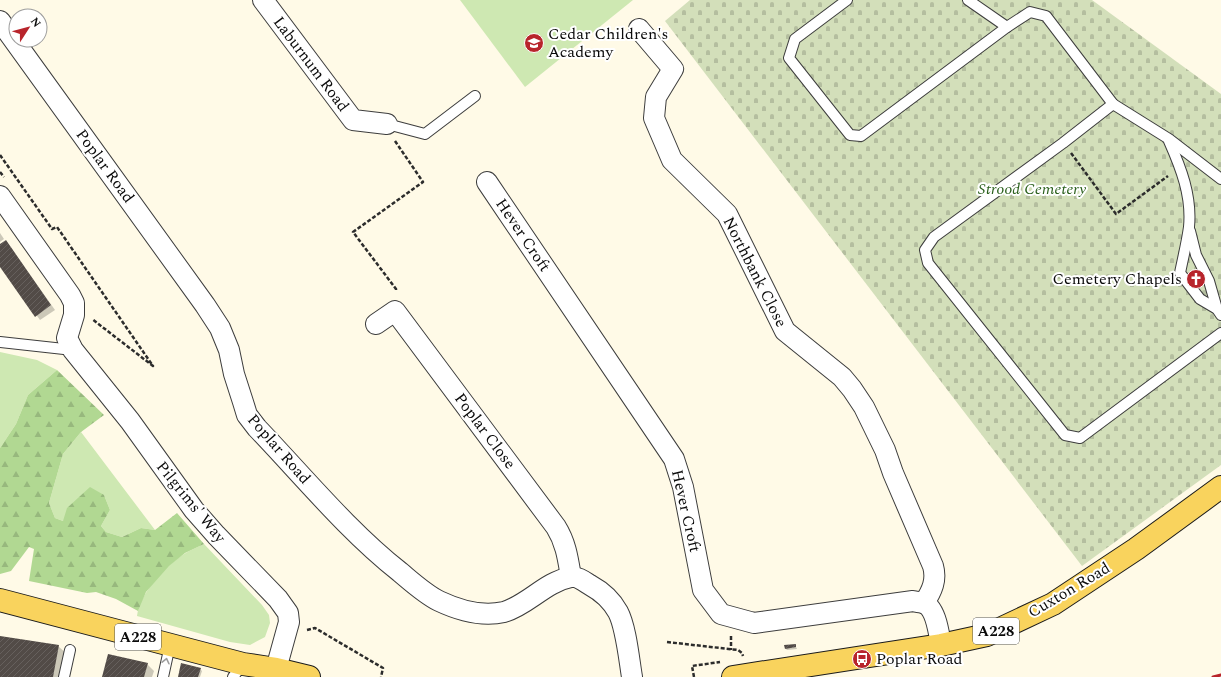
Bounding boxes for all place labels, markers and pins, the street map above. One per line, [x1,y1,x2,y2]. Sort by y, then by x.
place label: Cedar Children's Academy [548,22,668,64]
school or university icon: Cedar Children's Academy [523,32,545,54]
place label: Cemetery Chapels [1053,267,1182,291]
church icon: Cemetery Chapels [1185,268,1207,290]
place label: Poplar Road [876,647,963,671]
bus stop icon: Poplar Road [851,648,873,670]

